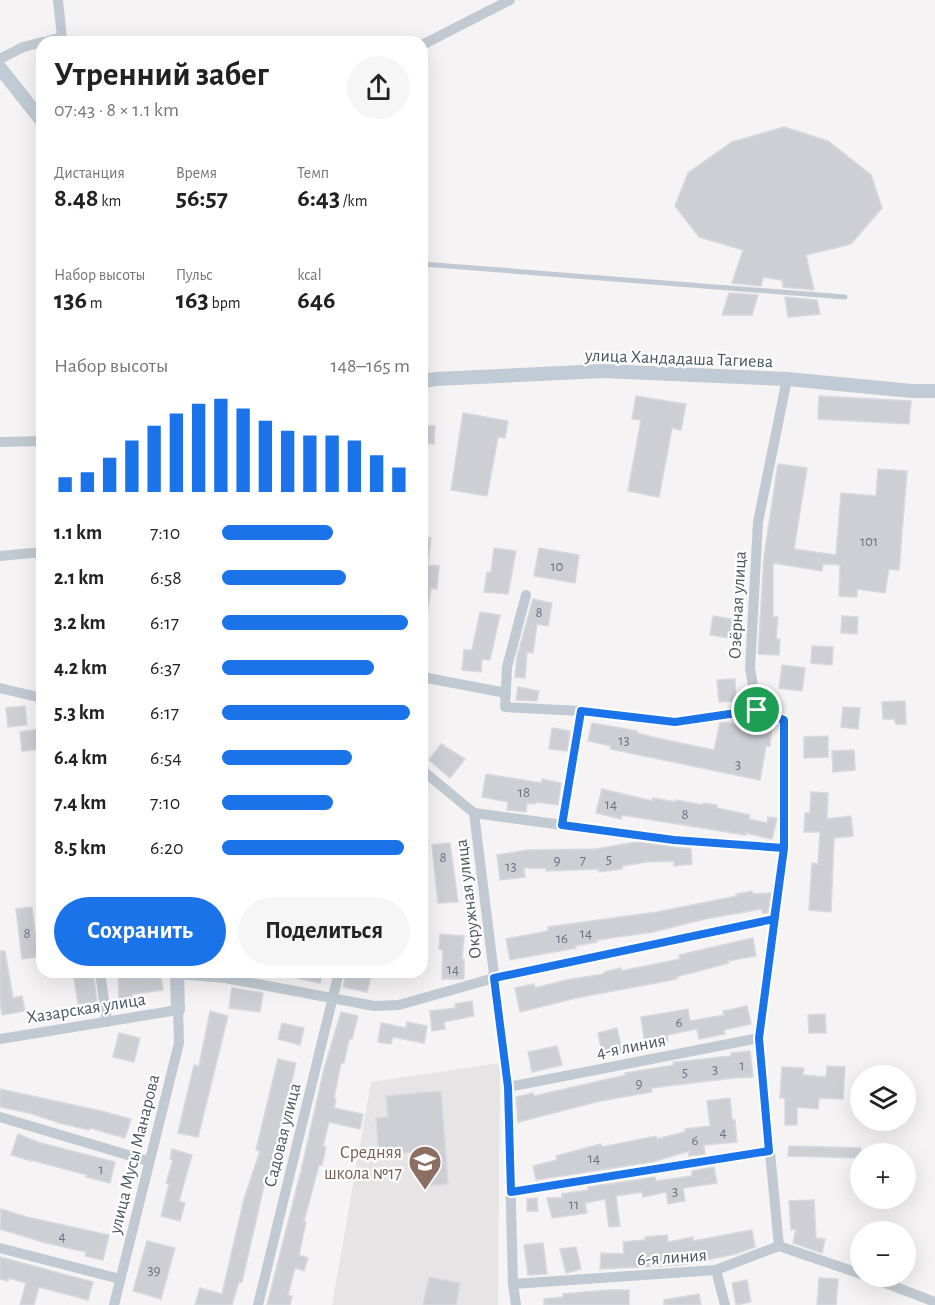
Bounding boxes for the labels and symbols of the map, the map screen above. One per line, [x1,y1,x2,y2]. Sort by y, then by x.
street label: улица Хандадаша Тагиева [584,347,773,371]
house number: 101 [860,534,878,549]
street label: Озёрная улица [726,550,750,660]
house number: 10 [550,559,564,574]
house number: 8 [535,605,543,620]
pin [731,684,782,735]
house number: 13 [618,733,630,748]
house number: 3 [735,757,741,772]
house number: 18 [518,785,530,800]
house number: 14 [605,797,617,812]
house number: 8 [681,807,689,822]
street label: Окружная улица [453,838,485,960]
house number: 8 [439,850,447,865]
house number: 5 [606,852,612,867]
house number: 9 [553,853,561,868]
house number: 7 [580,853,586,868]
house number: 13 [505,859,517,874]
house number: 8 [23,926,31,941]
house number: 14 [580,926,592,941]
house number: 16 [556,931,568,946]
house number: 14 [447,962,459,977]
street label: Хазарская улица [25,991,147,1027]
house number: 6 [675,1015,683,1030]
street label: 4-я линия [595,1031,667,1063]
house number: 1 [739,1058,745,1073]
house number: 3 [712,1062,718,1077]
house number: 5 [682,1065,688,1080]
street label: улица Мусы Манарова [106,1073,163,1237]
house number: 9 [635,1076,643,1091]
street label: Садовая улица [261,1081,305,1189]
house number: 4 [719,1125,727,1140]
house number: 6 [691,1133,699,1148]
place label: Средняя школа №17 [324,1144,402,1183]
school or university icon: Средняя школа №17 [407,1144,443,1191]
house number: 14 [588,1151,600,1166]
house number: 1 [98,1162,104,1177]
house number: 3 [672,1184,678,1199]
house number: 11 [569,1197,579,1212]
house number: 4 [58,1229,66,1244]
street label: 6-я линия [637,1247,708,1269]
house number: 39 [147,1263,161,1278]

